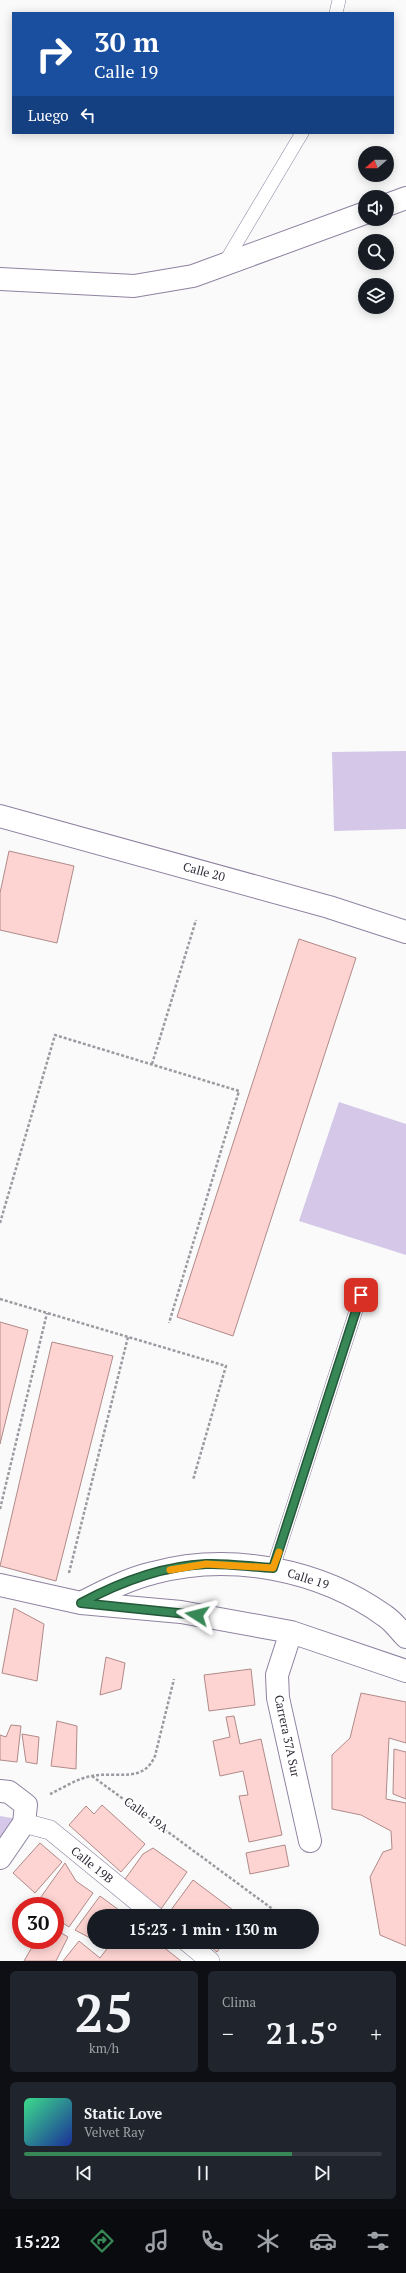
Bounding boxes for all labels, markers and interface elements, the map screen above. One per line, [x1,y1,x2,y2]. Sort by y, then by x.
text: 30 m [94,23,159,60]
icon: right [28,28,80,80]
text: Calle 19 [94,59,158,83]
icon: left [77,104,99,126]
text: Luego [28,105,69,125]
north arrow [358,146,394,182]
map controls [358,146,394,314]
button: sound [358,190,394,226]
button: search [358,234,394,270]
button: layers [358,278,394,314]
street label: Calle 20 [182,859,227,884]
pin [344,1278,378,1312]
icon: arrive [350,1284,372,1306]
street label: Calle 19 [286,1565,331,1592]
position arrow [176,1594,218,1636]
street label: Carrera 37A Sur [271,1693,304,1779]
street label: Calle 19A [121,1794,172,1836]
street label: Calle 19B [68,1843,117,1886]
speed limit sign: 30 [12,1897,64,1949]
text: 15:23 · 1 min · 130 m [129,1919,277,1939]
text: 25 [75,1978,133,2047]
text: Clima [222,1993,256,2011]
text: 21.5° [266,2013,338,2053]
text: − [222,2019,234,2048]
text: + [370,2019,382,2048]
text: km/h [89,2039,119,2057]
text: Static Love [84,2103,162,2123]
text: Velvet Ray [84,2123,144,2141]
icon: previous [73,2162,95,2184]
icon: pause [192,2162,214,2184]
icon: next [311,2162,333,2184]
icon: directions [88,2227,116,2255]
icon: music [143,2227,171,2255]
icon: phone [198,2227,226,2255]
icon: climate [254,2227,282,2255]
icon: car [309,2227,337,2255]
icon: filters [364,2227,392,2255]
text: 15:22 [14,2229,61,2253]

